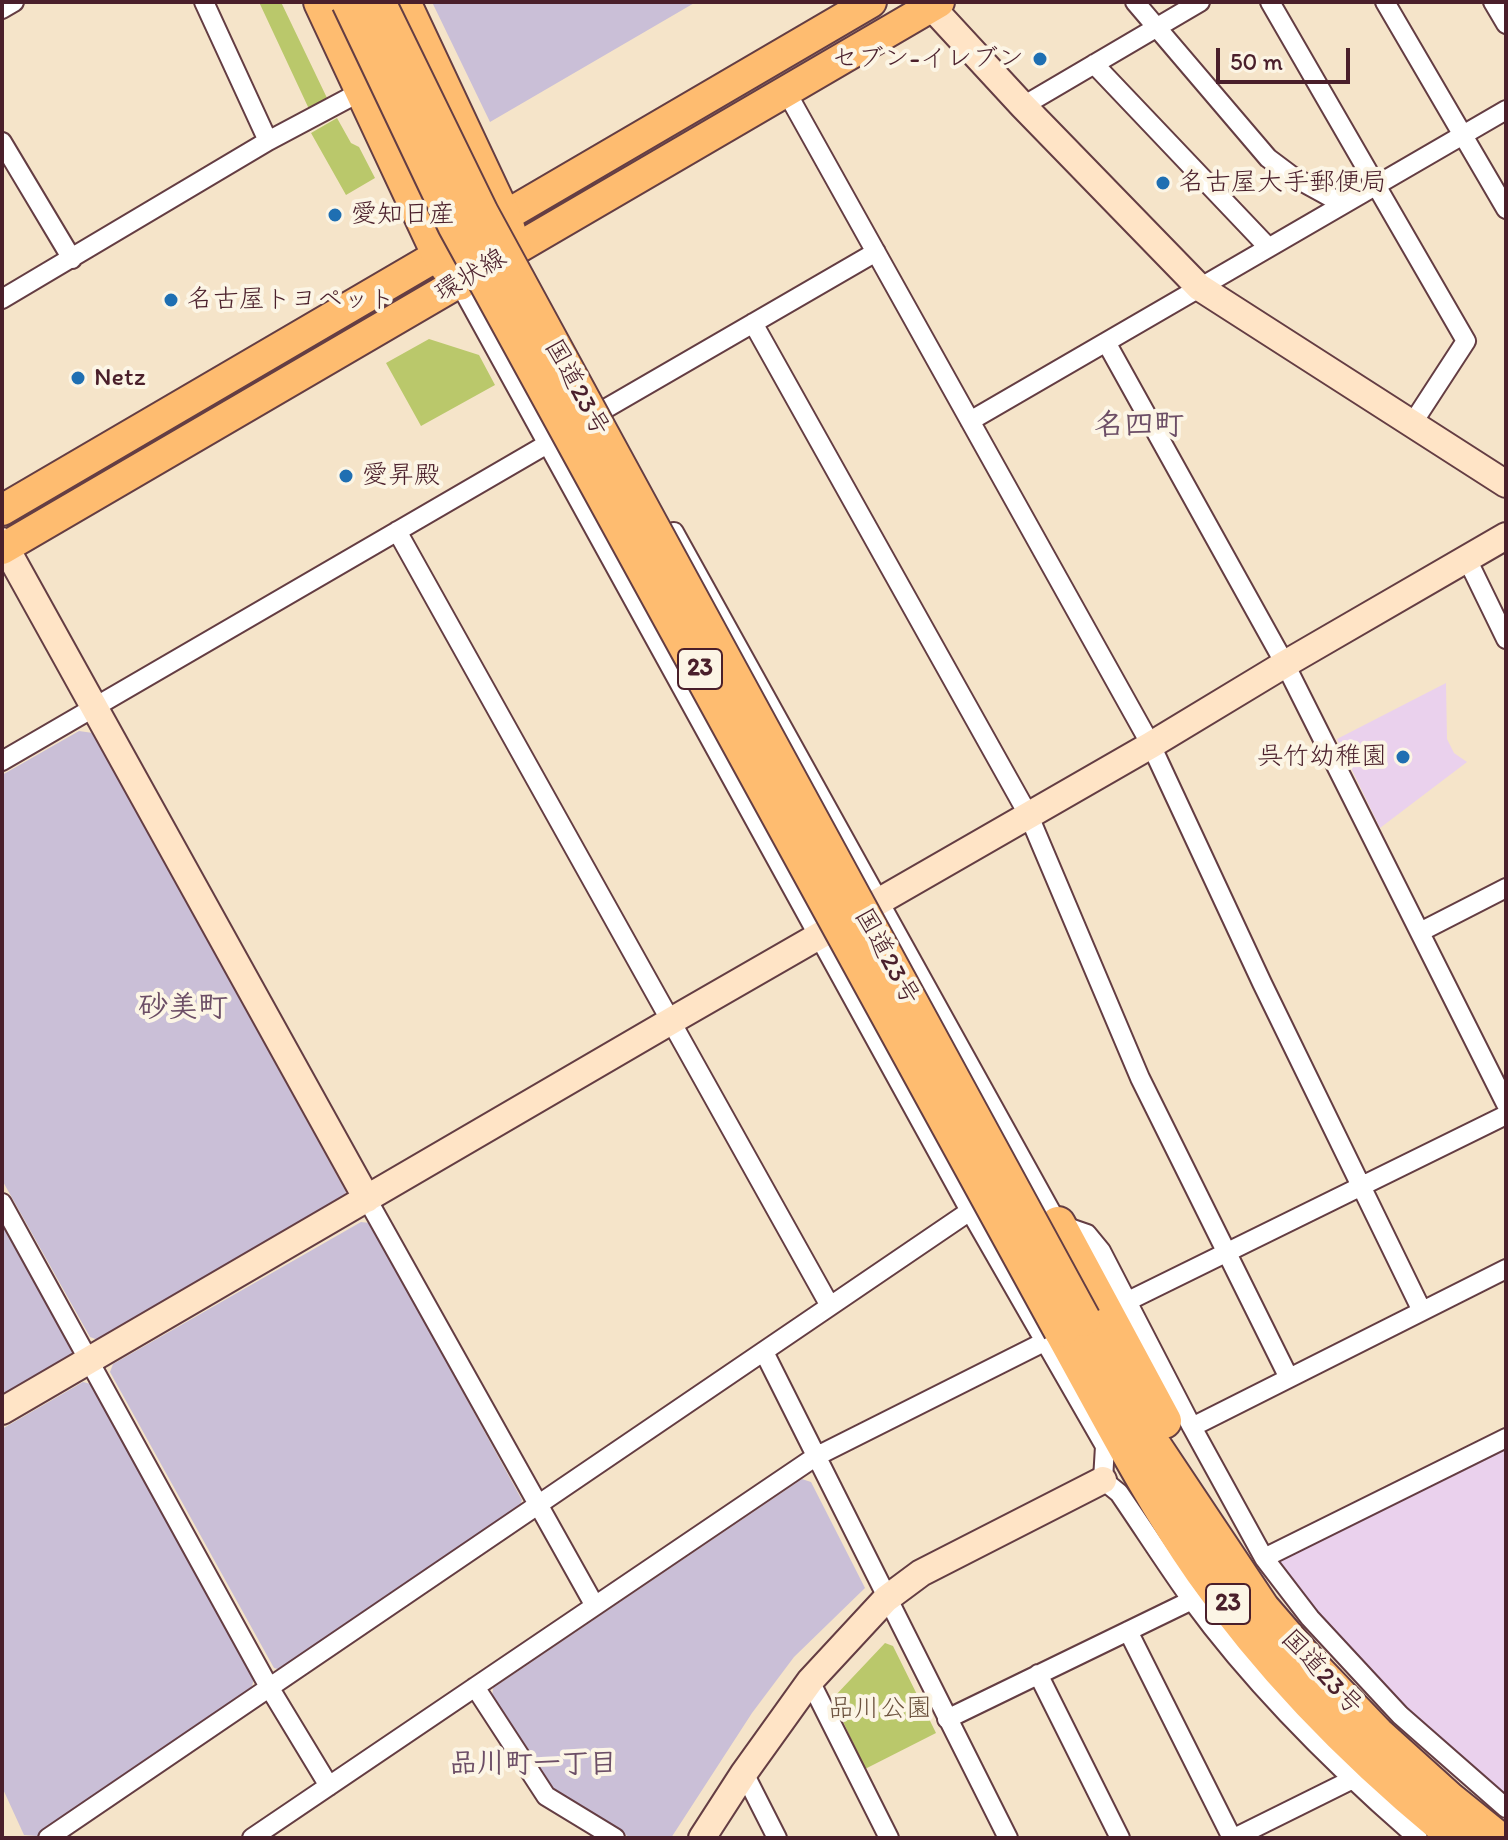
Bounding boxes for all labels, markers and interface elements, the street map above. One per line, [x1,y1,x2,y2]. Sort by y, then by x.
scale bar [1220,32,1354,82]
place label: セブン-イレブン [832,43,1024,75]
text: 50 m [1230,47,1283,76]
marker: セブン-イレブン [1031,50,1049,68]
place label: 名古屋大手郵便局 [1179,167,1387,199]
marker: 名古屋大手郵便局 [1154,174,1172,192]
place label: 愛知日産 [351,199,455,231]
marker: 愛知日産 [326,206,344,224]
street label: 環状線 [430,243,512,309]
place label: 名古屋トヨペット [187,284,395,316]
marker: 名古屋トヨペット [162,291,180,309]
street label: 国道23号 [537,334,615,442]
place label: Netz [94,362,146,394]
marker: Netz [69,369,87,387]
district label: 名四町 [1094,408,1184,444]
place label: 愛昇殿 [362,460,440,492]
marker: 愛昇殿 [337,467,355,485]
road number: 23 [678,649,722,689]
place label: 呉竹幼稚園 [1257,741,1387,773]
marker: 呉竹幼稚園 [1394,748,1412,766]
street label: 国道23号 [847,903,925,1011]
district label: 砂美町 [138,990,228,1026]
road number: 23 [1206,1584,1250,1624]
street label: 国道23号 [1273,1624,1369,1722]
park label: 品川公園 [828,1693,932,1725]
district label: 品川町一丁目 [449,1748,617,1782]

